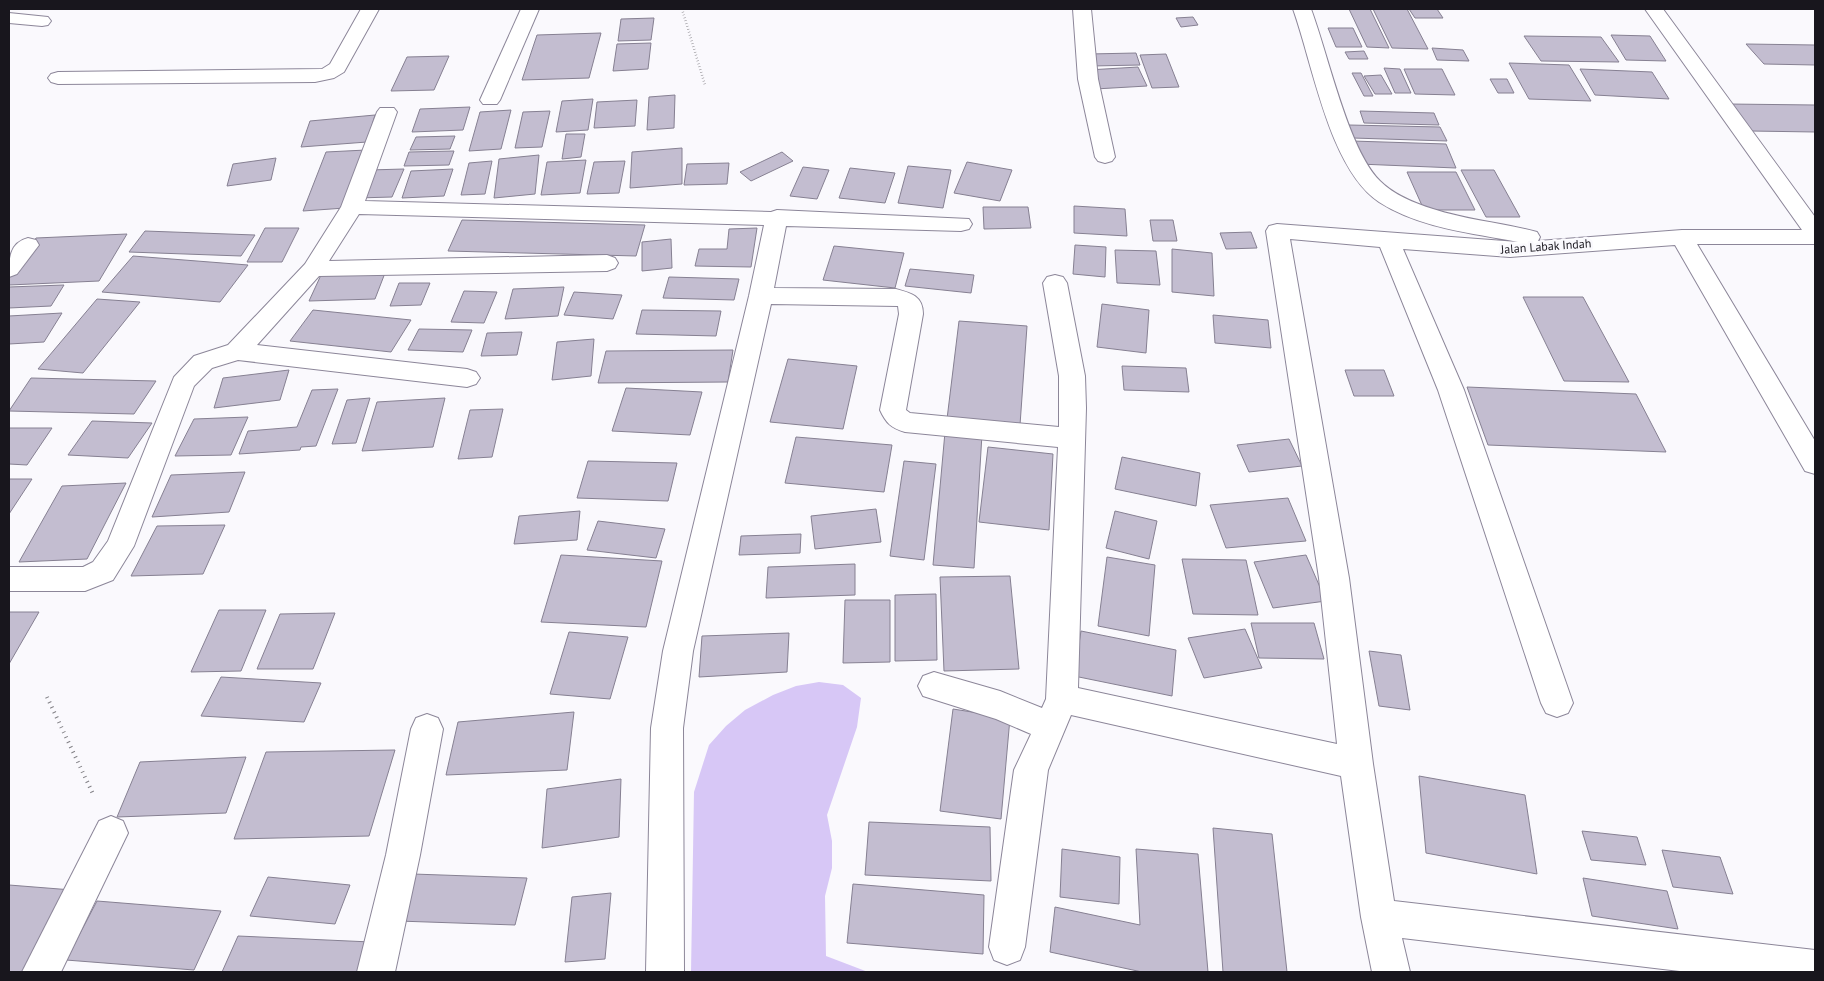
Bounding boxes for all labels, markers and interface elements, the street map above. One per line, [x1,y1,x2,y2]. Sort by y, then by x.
street label: Jalan Labak Indah [1499,235,1592,257]

